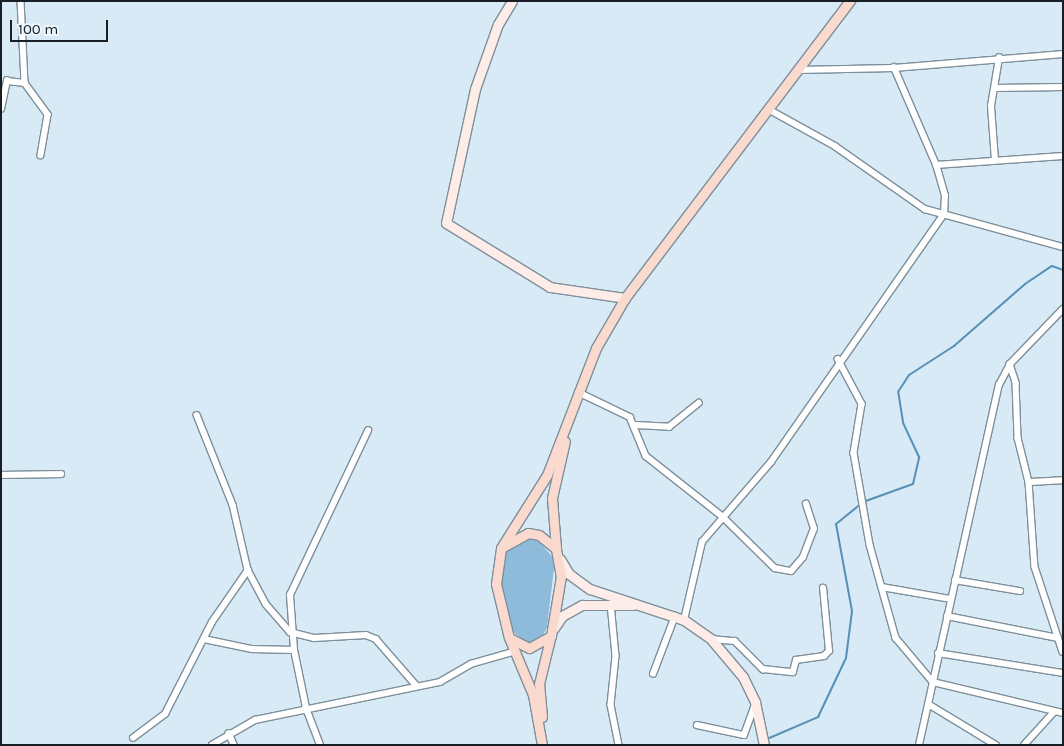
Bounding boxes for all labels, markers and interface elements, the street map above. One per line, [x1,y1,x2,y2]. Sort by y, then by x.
scale bar [12,10,110,42]
text: 100 m [18,20,58,38]

